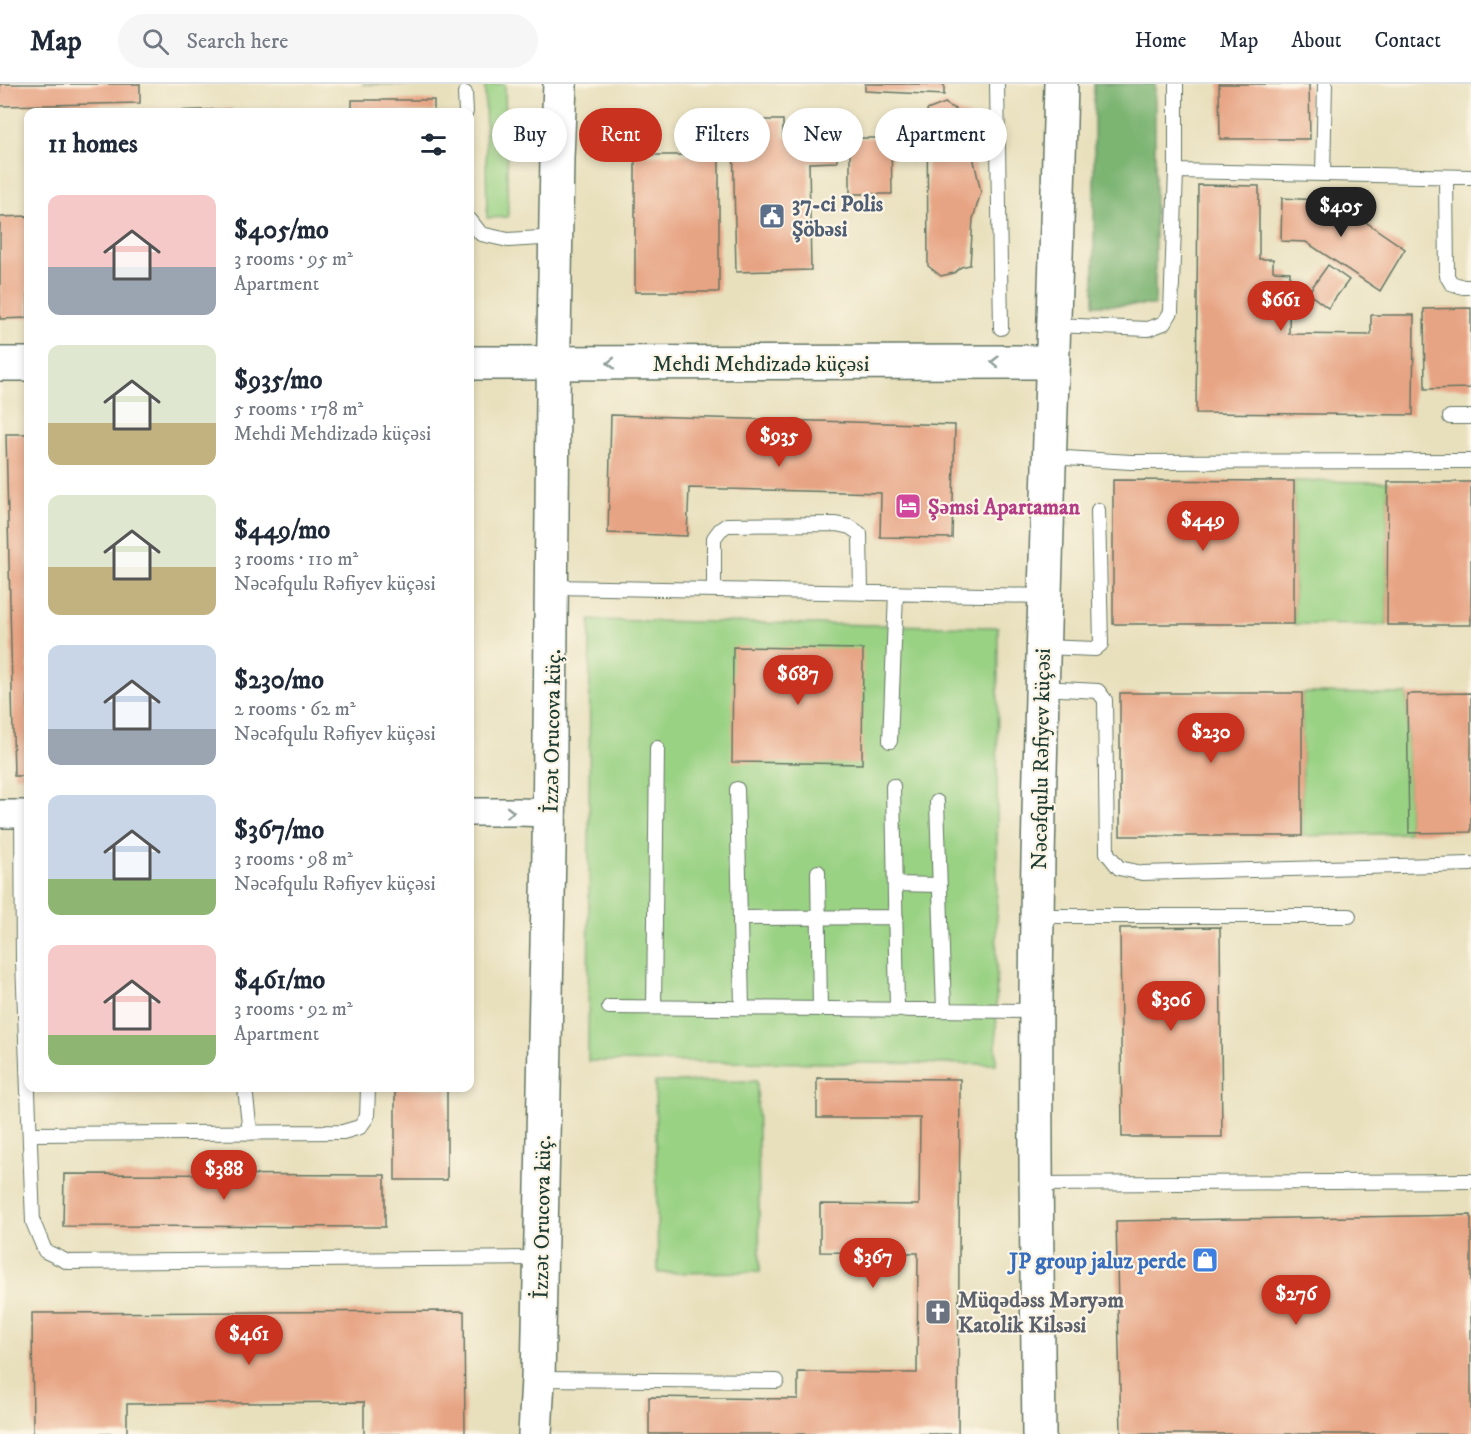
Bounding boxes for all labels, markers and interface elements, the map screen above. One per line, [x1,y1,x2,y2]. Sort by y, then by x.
search box [118,14,538,68]
text: Map [30,24,82,59]
icon: search [139,25,172,58]
text: Search here [187,28,288,55]
text: Home [1135,28,1187,54]
text: Map [1220,28,1258,54]
text: About [1291,28,1342,54]
text: Contact [1375,28,1441,54]
chip: Buy [492,108,567,162]
chip: Rent [579,108,662,162]
chip: Filters [674,108,770,162]
chip: New [782,108,863,162]
chip: Apartment [875,108,1007,162]
text: 11 homes [48,128,138,161]
icon: filters [417,128,450,161]
pin: $405 [1305,187,1377,238]
place label: 37-ci Polis Şöbəsi [792,191,884,243]
text: $405 [1319,194,1363,219]
public building icon: 37-ci Polis Şöbəsi [757,201,787,231]
text: $405/mo [234,214,329,247]
icon: home [96,219,168,291]
text: 3 rooms · 95 m² [234,247,353,272]
text: Apartment [234,272,319,297]
pin: $661 [1245,281,1317,332]
text: $661 [1262,288,1300,313]
street label: Mehdi Mehdizadə küçəsi [653,351,869,378]
one-way arrow [990,356,999,368]
one-way arrow [606,357,615,369]
text: $935/mo [234,364,322,397]
icon: home [96,369,168,441]
text: 5 rooms · 178 m² [234,397,363,422]
pin: $935 [743,417,815,468]
text: Mehdi Mehdizadə küçəsi [234,422,431,447]
text: $935 [760,424,798,449]
hotel icon: Şəmsi Apartaman [893,491,923,521]
place label: Şəmsi Apartaman [928,494,1080,521]
pin: $449 [1167,501,1239,552]
text: $449 [1181,508,1225,533]
text: $449/mo [234,514,330,547]
icon: home [96,519,168,591]
text: 3 rooms · 110 m² [234,547,358,572]
text: Nəcəfqulu Rəfiyev küçəsi [234,572,436,597]
street label: Nəcəfqulu Rəfiyev küçəsi [1026,648,1057,870]
street label: İzzət Orucova küç. [538,649,567,813]
pin: $687 [762,655,834,706]
text: $687 [777,662,819,687]
text: $230/mo [234,664,324,697]
icon: home [96,669,168,741]
text: 2 rooms · 62 m² [234,697,356,722]
pin: $230 [1175,713,1247,764]
text: $230 [1192,720,1230,745]
text: Nəcəfqulu Rəfiyev küçəsi [234,722,436,747]
one-way arrow [505,806,514,818]
text: $367/mo [234,814,324,847]
icon: home [96,819,168,891]
text: 3 rooms · 98 m² [234,847,353,872]
text: Nəcəfqulu Rəfiyev küçəsi [234,872,436,897]
text: $461/mo [234,964,325,997]
icon: home [96,969,168,1041]
pin: $306 [1135,981,1207,1032]
text: $306 [1151,988,1191,1013]
text: 3 rooms · 92 m² [234,997,353,1022]
text: Apartment [234,1022,319,1047]
street label: İzzət Orucova küç. [528,1135,557,1299]
pin: $388 [188,1150,260,1201]
text: $388 [205,1157,243,1182]
pin: $367 [837,1238,909,1289]
text: $367 [853,1245,893,1270]
shop icon: JP group jaluz perde [1190,1245,1220,1275]
place label: JP group jaluz perde [1006,1248,1186,1276]
pin: $276 [1260,1275,1332,1326]
text: $276 [1275,1282,1317,1307]
place label: Müqədəss Məryəm Katolik Kilsəsi [958,1287,1125,1339]
church icon: Müqədəss Məryəm Katolik Kilsəsi [923,1297,953,1327]
pin: $461 [213,1315,285,1366]
text: $461 [229,1322,269,1347]

